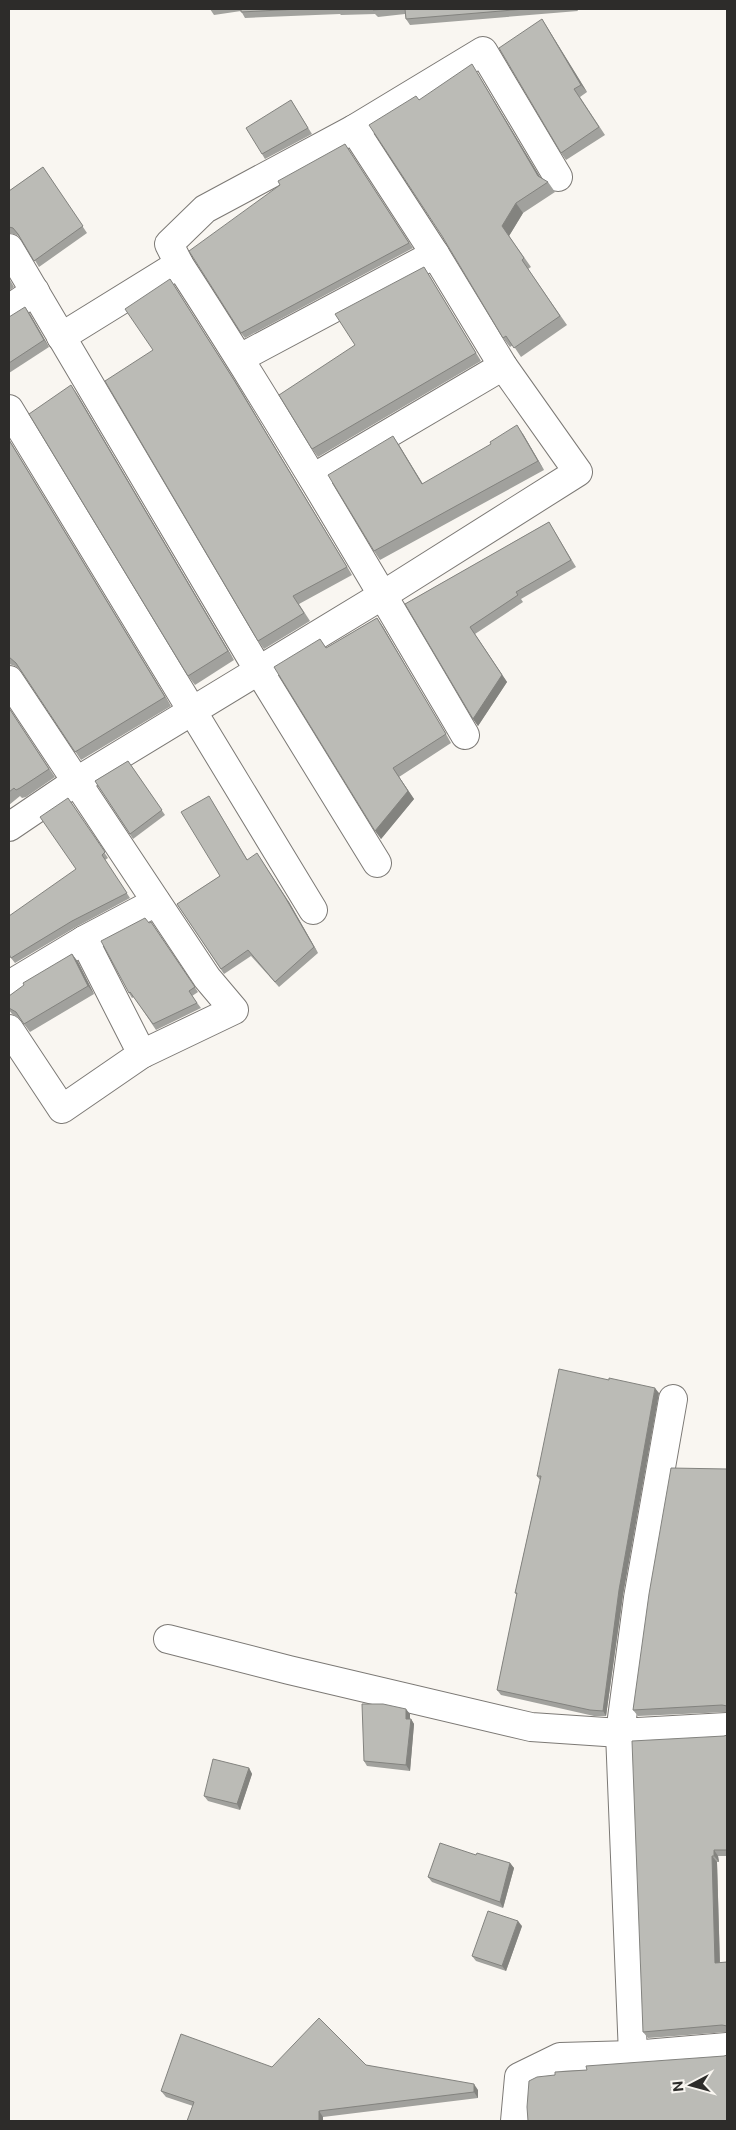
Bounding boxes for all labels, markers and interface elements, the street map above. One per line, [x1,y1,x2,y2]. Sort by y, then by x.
north arrow [666,2060,716,2110]
text: N [670,2080,687,2093]

